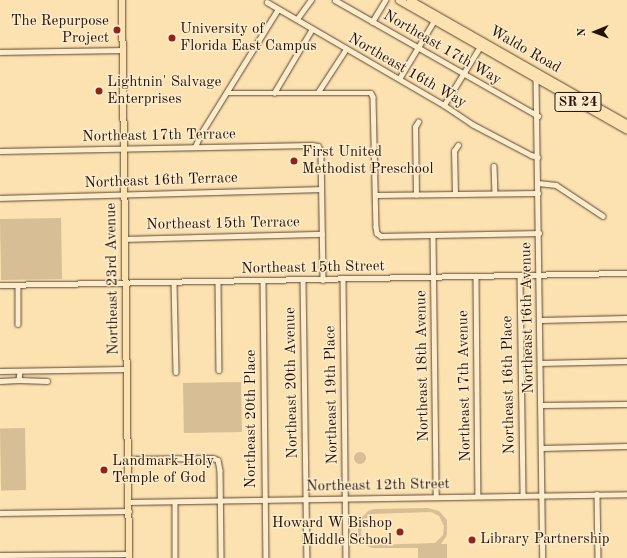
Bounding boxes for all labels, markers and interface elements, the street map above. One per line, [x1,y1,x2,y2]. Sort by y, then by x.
street label: Northeast 17th Way [380,7,504,89]
place label: The Repurpose Project [11,12,109,47]
north arrow [575,12,615,52]
place label: University of Florida East Campus [180,20,317,55]
street label: Waldo Road [486,22,564,78]
marker: The Repurpose Project [112,25,122,35]
text: N [577,28,588,37]
street label: Northeast 16th Way [345,30,469,112]
marker: University of Florida East Campus [167,33,177,43]
place label: Lightnin' Salvage Enterprises [107,73,221,108]
marker: Lightnin' Salvage Enterprises [94,86,104,96]
road number: SR 24 [554,90,602,114]
street label: Northeast 17th Terrace [82,126,236,146]
place label: First United Methodist Preschool [302,143,434,178]
marker: First United Methodist Preschool [289,156,299,166]
street label: Northeast 16th Terrace [84,169,238,193]
street label: Northeast 23rd Avenue [103,203,123,355]
street label: Northeast 15th Terrace [146,214,300,234]
street label: Northeast 16th Avenue [518,242,538,394]
street label: Northeast 15th Street [241,258,385,278]
street label: Northeast 18th Avenue [413,290,433,442]
street label: Northeast 20th Avenue [282,307,302,459]
street label: Northeast 17th Avenue [455,310,475,462]
street label: Northeast 16th Place [499,315,519,455]
street label: Northeast 19th Place [322,325,342,465]
street label: Northeast 20th Place [243,350,261,488]
place label: Landmark Holy Temple of God [112,452,214,487]
marker: Landmark Holy Temple of God [99,465,109,475]
street label: Northeast 12th Street [306,476,450,496]
place label: Howard W Bishop Middle School [272,514,392,549]
marker: Howard W Bishop Middle School [395,527,405,537]
place label: Library Partnership [480,531,610,549]
marker: Library Partnership [467,535,477,545]

